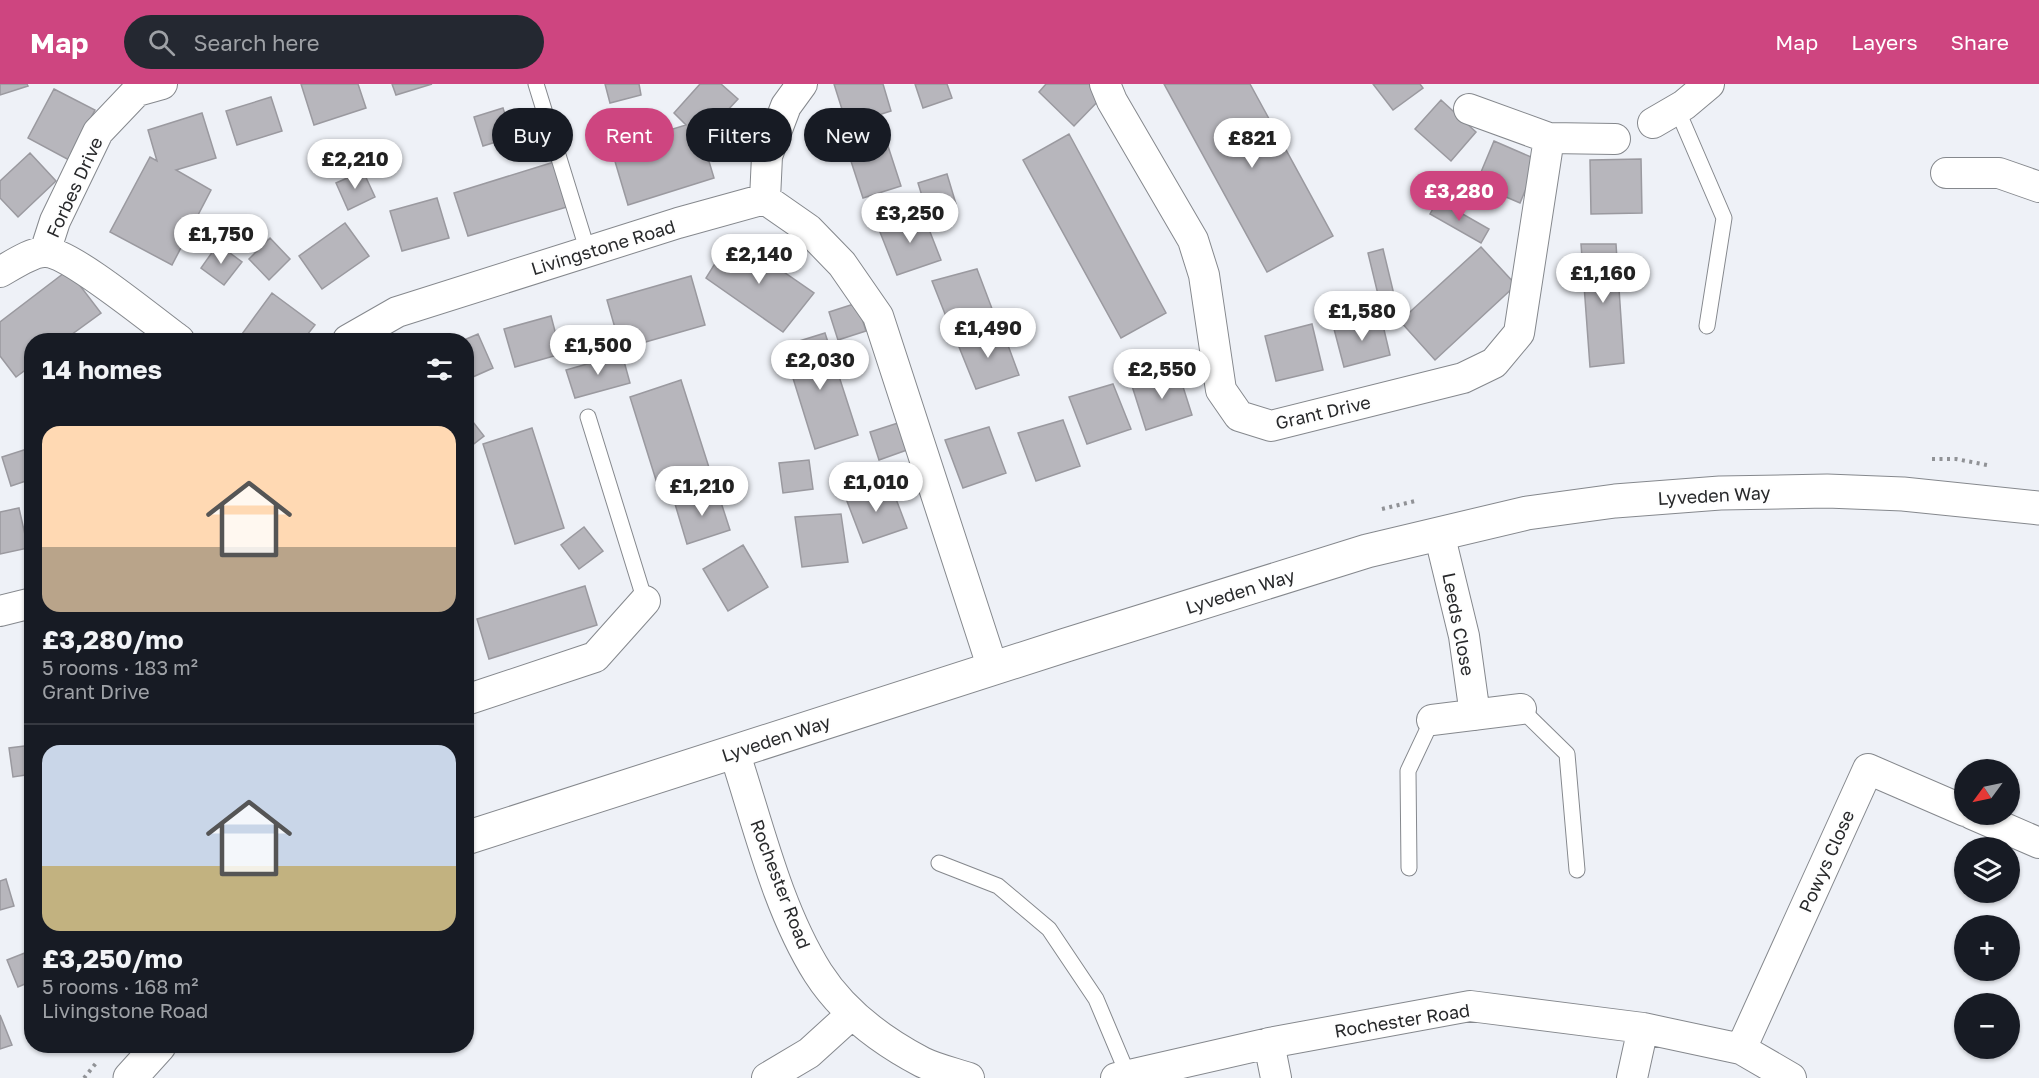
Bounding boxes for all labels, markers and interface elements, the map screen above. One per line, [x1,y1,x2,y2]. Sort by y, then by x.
search box [124,15,544,69]
text: Map [30,26,88,59]
icon: search [145,26,178,59]
text: Search here [193,29,319,56]
text: Map [1775,29,1818,55]
text: Layers [1851,29,1918,55]
text: Share [1951,29,2009,55]
chip: Buy [492,108,573,162]
chip: Rent [585,108,674,162]
chip: Filters [686,108,792,162]
chip: New [804,108,891,162]
pin: £821 [1216,118,1288,169]
text: £821 [1228,125,1276,149]
street label: Forbes Drive [41,133,107,241]
pin: £2,210 [306,139,404,190]
text: £2,210 [321,146,389,170]
pin: £3,280 [1410,171,1508,222]
text: £3,280 [1424,178,1494,202]
pin: £3,250 [861,193,959,244]
text: £3,250 [875,200,945,224]
pin: £1,750 [172,214,270,265]
street label: Livingstone Road [528,215,678,279]
text: £1,750 [188,221,254,245]
pin: £2,140 [710,234,808,285]
text: £2,140 [725,241,793,265]
pin: £1,160 [1554,253,1652,304]
text: £1,160 [1570,260,1636,284]
pin: £1,580 [1313,291,1411,342]
text: £1,580 [1328,298,1396,322]
pin: £1,490 [939,308,1037,359]
text: £1,490 [954,315,1022,339]
pin: £1,500 [549,325,647,376]
text: £1,500 [564,332,632,356]
pin: £2,030 [771,340,869,391]
text: £2,030 [785,347,855,371]
pin: £2,550 [1113,349,1211,400]
icon: filters [423,353,456,386]
text: 14 homes [42,354,162,385]
text: £2,550 [1127,356,1197,380]
street label: Grant Drive [1273,390,1373,434]
pin: £1,010 [827,462,925,513]
icon: home [195,465,303,573]
pin: £1,210 [653,466,751,517]
text: £1,010 [843,469,909,493]
text: £1,210 [669,473,735,497]
street label: Lyveden Way [1657,481,1771,509]
street label: Lyveden Way [1183,564,1297,618]
street label: Leeds Close [1438,571,1480,677]
text: £3,280/mo [42,624,184,655]
text: 5 rooms · 183 m² [42,655,198,679]
text: Grant Drive [42,679,150,703]
street label: Lyveden Way [719,710,833,766]
north arrow [1954,759,2020,825]
map controls [1954,759,2020,1059]
icon: home [195,784,303,892]
street label: Powys Close [1794,806,1858,916]
street label: Rochester Road [746,816,816,952]
button: layers [1954,837,2020,903]
button: + [1954,915,2020,981]
text: £3,250/mo [42,943,183,974]
text: 5 rooms · 168 m² [42,974,198,998]
button: − [1954,993,2020,1059]
text: Livingstone Road [42,998,208,1022]
street label: Rochester Road [1333,998,1471,1042]

